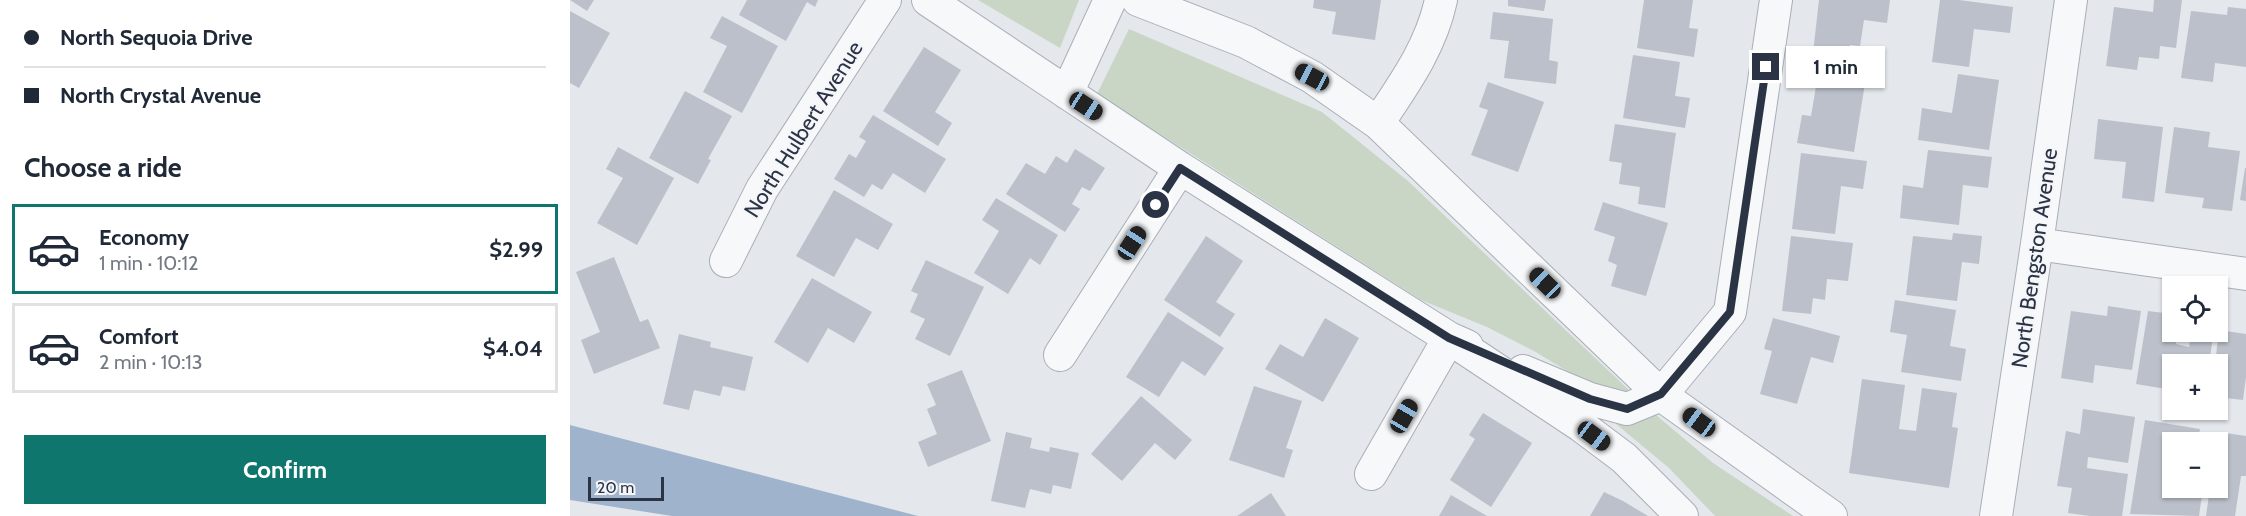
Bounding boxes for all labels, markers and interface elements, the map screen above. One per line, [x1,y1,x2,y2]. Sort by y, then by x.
text: North Sequoia Drive [60,24,252,51]
street label: North Hulbert Avenue [738,36,869,223]
callout: 1 min [1787,46,1886,88]
route end [1752,53,1779,80]
text: 1 min [1813,55,1858,79]
car [1292,61,1332,93]
text: North Crystal Avenue [60,82,261,109]
car [1066,89,1106,123]
street label: North Bengston Avenue [2006,146,2063,370]
text: Choose a ride [24,151,182,184]
route start [1142,191,1169,218]
icon: car [27,222,81,276]
car [1115,223,1149,263]
text: Economy [99,224,189,251]
text: $2.99 [489,236,543,263]
text: 1 min · 10:12 [99,251,198,275]
car [1526,264,1564,302]
map controls [2162,276,2228,498]
button: locate [2162,276,2228,342]
icon: car [27,321,81,375]
text: Comfort [99,323,178,350]
text: $4.04 [483,335,543,362]
text: 2 min · 10:13 [99,350,203,374]
button: + [2162,354,2228,420]
car [1387,396,1421,436]
car [1679,404,1719,440]
car [1574,418,1614,454]
button: − [2162,432,2228,498]
button: Confirm [24,435,546,504]
scale bar [588,474,664,502]
text: 20 m [597,478,634,497]

